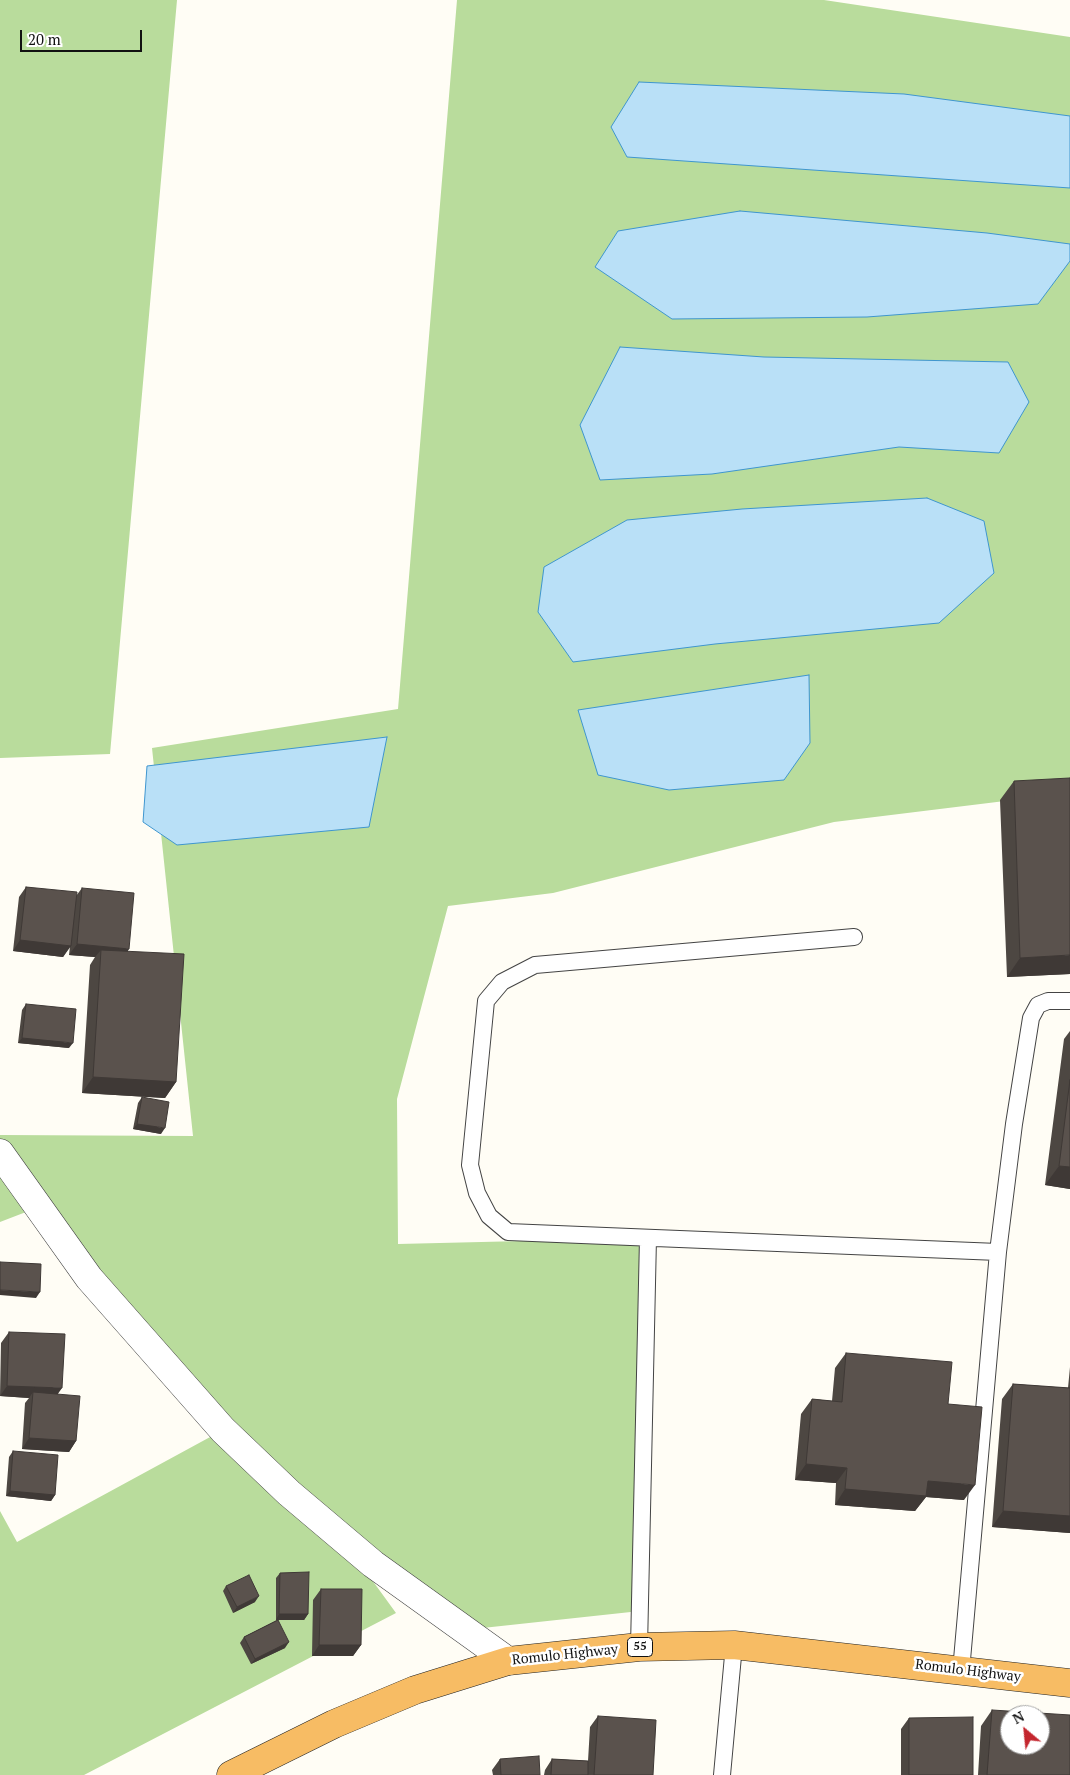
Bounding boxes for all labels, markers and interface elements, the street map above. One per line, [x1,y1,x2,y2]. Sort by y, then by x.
scale bar [22,20,145,52]
text: 20 m [28,29,61,49]
road number: 55 [628,1638,652,1656]
street label: Romulo Highway [511,1641,619,1669]
street label: Romulo Highway [914,1656,1022,1686]
north arrow [1000,1705,1050,1755]
text: N [1009,1706,1027,1728]

